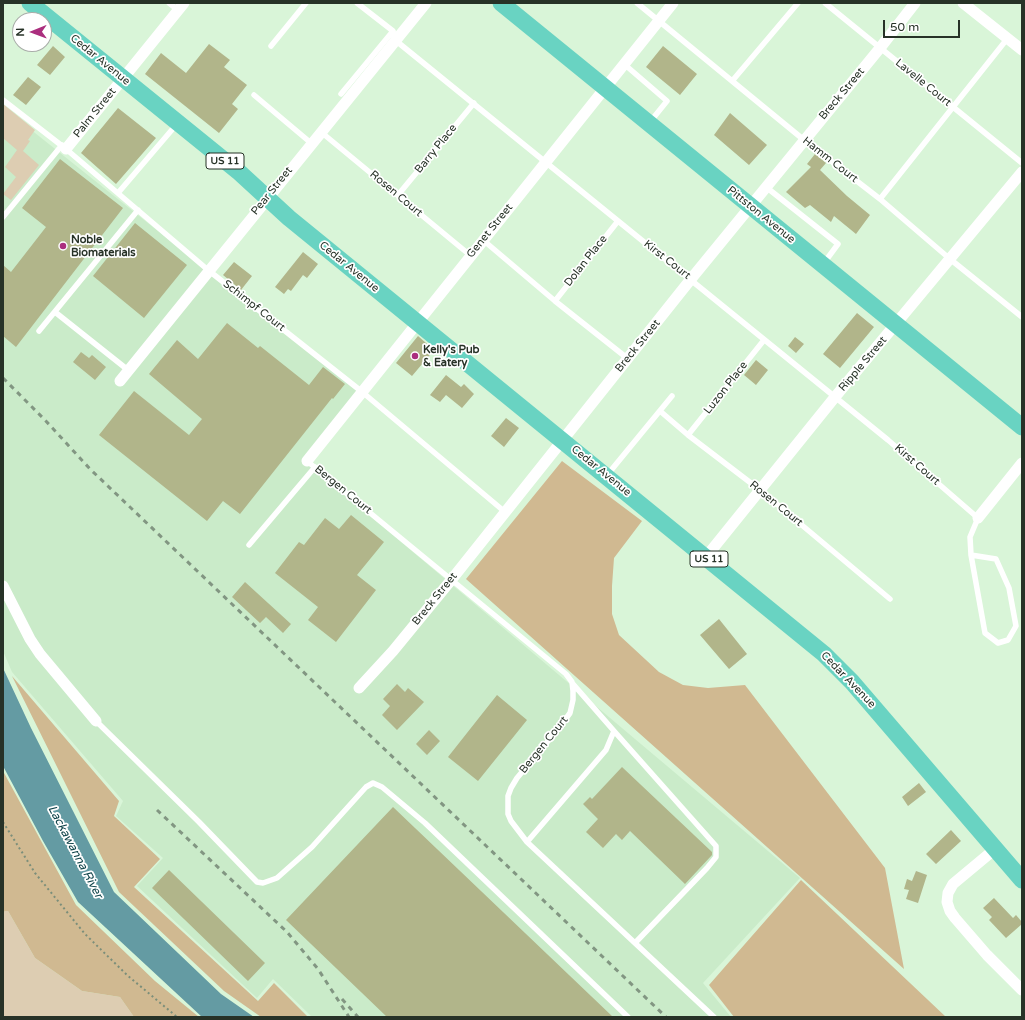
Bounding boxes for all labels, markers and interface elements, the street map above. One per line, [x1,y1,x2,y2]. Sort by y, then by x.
north arrow [12,12,52,52]
scale bar [885,12,962,38]
text: 50 m [890,20,919,34]
text: N [14,28,27,37]
street label: Cedar Avenue [67,32,133,88]
street label: Lavelle Court [892,56,954,110]
street label: Breck Street [816,65,868,123]
street label: Palm Street [71,85,119,141]
street label: Barry Place [412,122,460,176]
street label: Hamm Court [800,134,860,186]
road number: US 11 [206,153,244,169]
street label: Pear Street [249,164,295,218]
street label: Rosen Court [367,168,425,220]
street label: Pittston Avenue [724,184,798,246]
street label: Genet Street [464,201,516,261]
place label: Noble Biomaterials [71,233,136,259]
street label: Dolan Place [562,233,610,289]
street label: Kirst Court [641,238,693,282]
street label: Cedar Avenue [316,239,382,295]
marker: Noble Biomaterials [58,241,68,251]
street label: Schimpf Court [220,278,288,334]
street label: Breck Street [613,317,663,375]
street label: Ripple Street [836,334,890,394]
place label: Kelly's Pub & Eatery [423,343,480,369]
marker: Kelly's Pub & Eatery [410,351,420,361]
street label: Luzon Place [701,359,751,417]
street label: Kirst Court [892,442,942,488]
street label: Cedar Avenue [568,443,634,499]
street label: Bergen Court [312,463,374,517]
street label: Rosen Court [747,478,805,530]
road number: US 11 [690,551,728,567]
street label: Breck Street [410,570,460,628]
street label: Cedar Avenue [818,649,878,711]
street label: Bergen Court [517,714,571,776]
water label: Lackawanna River [44,803,106,901]

